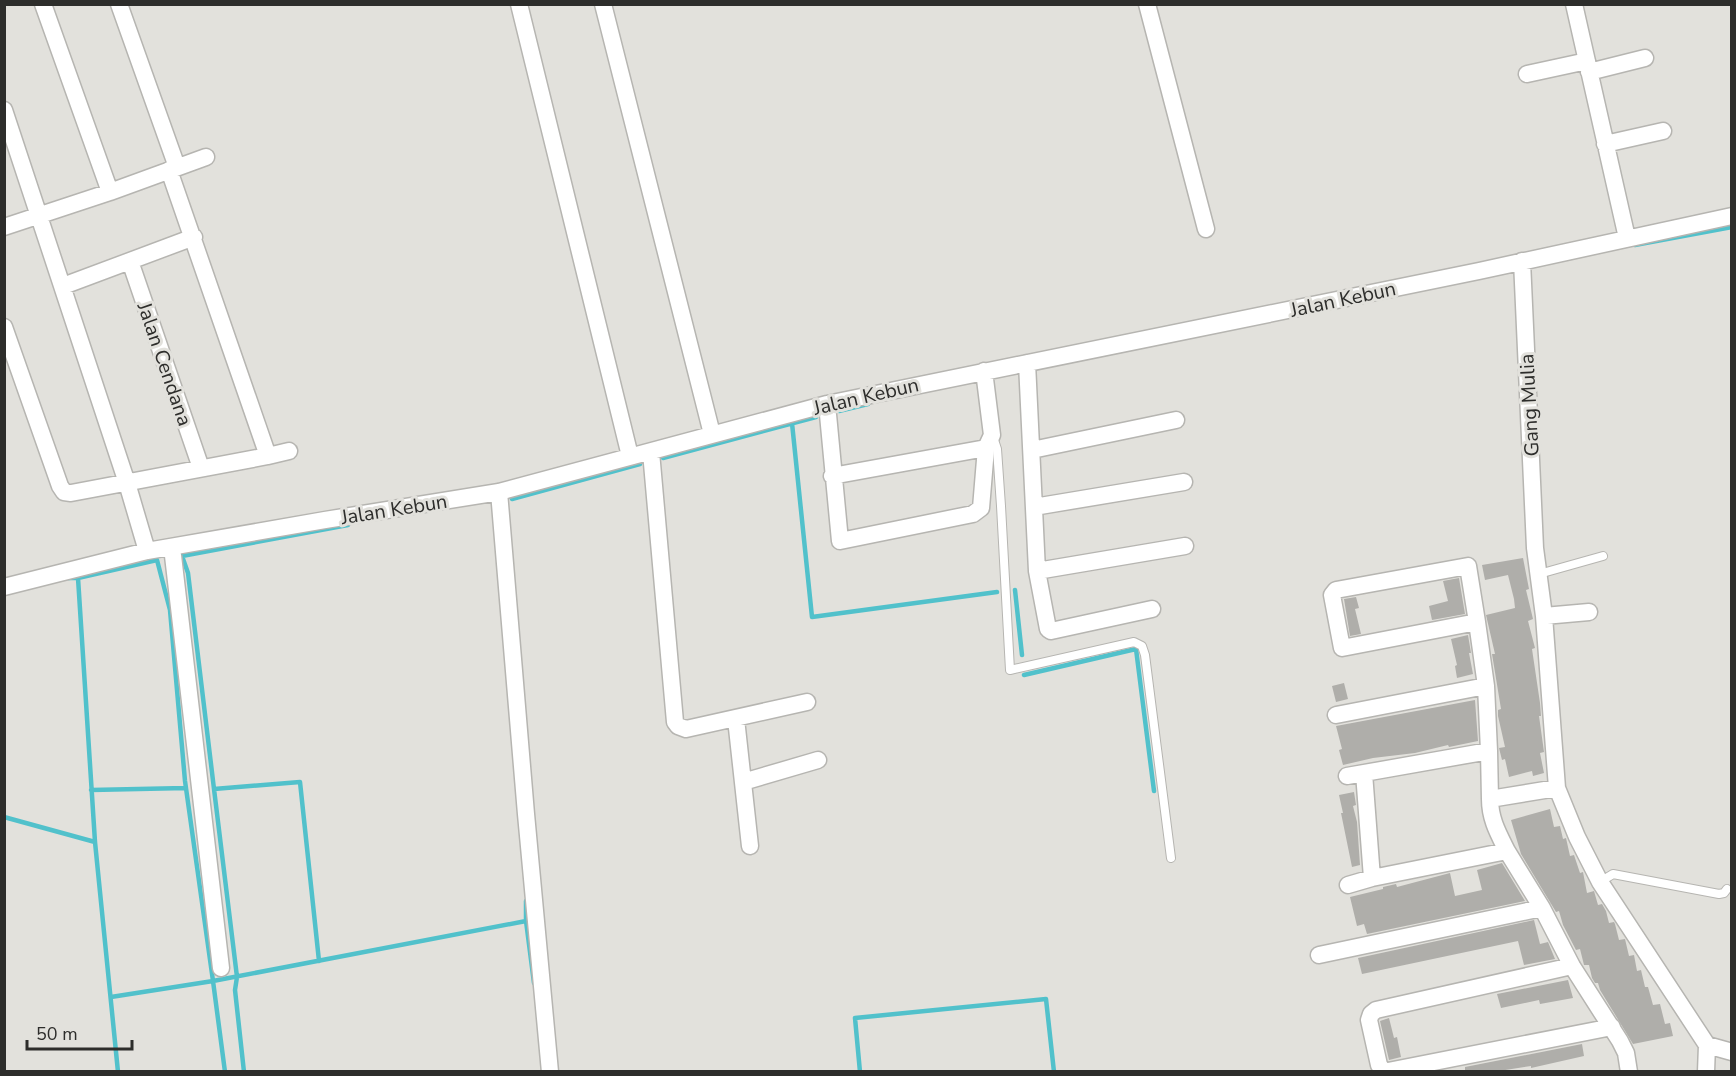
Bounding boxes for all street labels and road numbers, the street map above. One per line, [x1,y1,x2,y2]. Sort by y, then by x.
street label: Jalan Kebun [1287,275,1398,324]
street label: Jalan Cendana [130,298,198,430]
street label: Gang Mulia [1513,353,1546,457]
street label: Jalan Kebun [810,371,921,422]
street label: Jalan Kebun [338,488,449,531]

